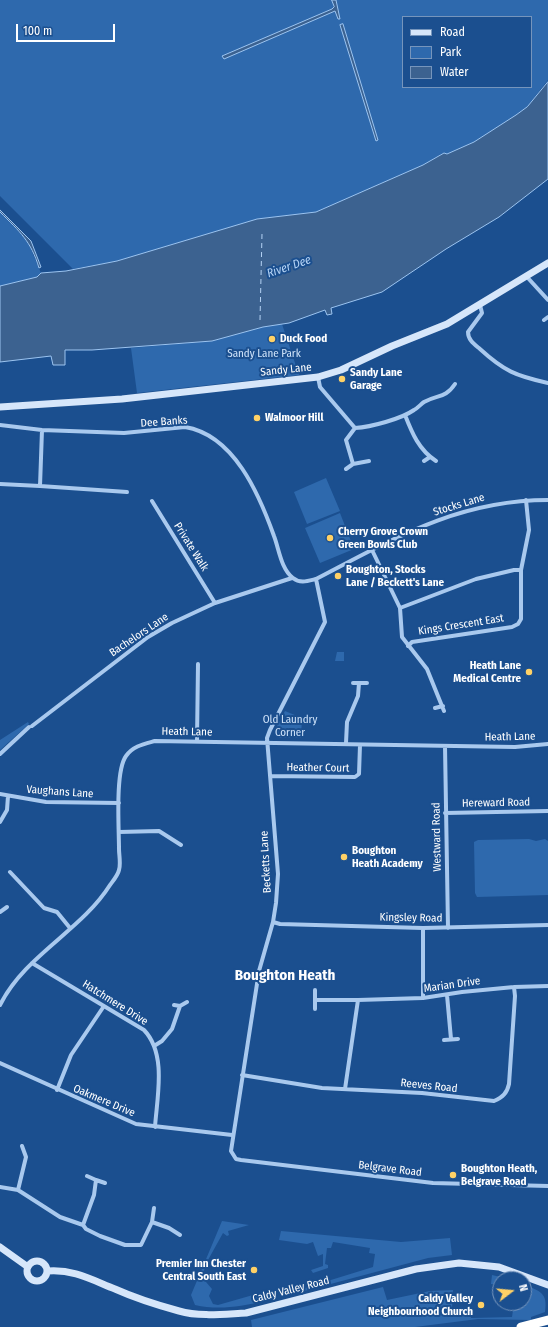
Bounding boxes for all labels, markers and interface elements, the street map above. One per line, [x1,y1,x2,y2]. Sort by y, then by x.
scale bar [18,16,117,42]
legend [402,16,532,88]
text: 100 m [23,24,52,38]
text: Road [440,25,465,39]
text: Park [440,45,461,59]
text: Water [440,65,468,79]
water label: River Dee [265,253,313,281]
place label: Duck Food [280,332,327,346]
marker: Duck Food [267,334,277,344]
park label: Sandy Lane Park [227,347,301,361]
street label: Sandy Lane [260,361,312,379]
place label: Sandy Lane Garage [350,366,402,392]
marker: Sandy Lane Garage [337,374,347,384]
place label: Walmoor Hill [265,411,323,425]
marker: Walmoor Hill [252,413,262,423]
street label: Dee Banks [140,414,188,430]
street label: Stocks Lane [432,491,486,519]
street label: Private Walk [171,520,211,574]
place label: Cherry Grove Crown Green Bowls Club [338,525,428,551]
marker: Cherry Grove Crown Green Bowls Club [325,533,335,543]
place label: Boughton, Stocks Lane / Beckett's Lane [346,563,444,589]
marker: Boughton, Stocks Lane / Beckett's Lane [333,571,343,581]
street label: Bachelors Lane [107,610,171,660]
street label: Kings Crescent East [417,612,505,638]
place label: Heath Lane Medical Centre [453,659,521,685]
marker: Heath Lane Medical Centre [524,667,534,677]
park label: Old Laundry Corner [263,713,317,739]
street label: Heath Lane [161,725,213,739]
street label: Heath Lane [484,730,536,744]
street label: Heather Court [286,761,350,775]
street label: Vaughans Lane [26,783,94,801]
street label: Hereward Road [462,796,530,810]
street label: Westward Road [430,802,444,872]
street label: Becketts Lane [258,830,274,894]
place label: Boughton Heath Academy [352,844,423,870]
marker: Boughton Heath Academy [339,852,349,862]
street label: Kingsley Road [380,911,442,925]
district label: Boughton Heath [235,967,335,985]
street label: Marian Drive [423,975,481,995]
street label: Hatchmere Drive [80,978,150,1028]
street label: Reeves Road [400,1076,458,1096]
street label: Oakmere Drive [71,1082,137,1120]
street label: Belgrave Road [357,1159,423,1179]
place label: Boughton Heath, Belgrave Road [461,1162,537,1188]
marker: Boughton Heath, Belgrave Road [448,1170,458,1180]
place label: Premier Inn Chester Central South East [156,1257,246,1283]
marker: Premier Inn Chester Central South East [249,1265,259,1275]
north arrow [492,1271,532,1311]
street label: Caldy Valley Road [251,1274,331,1306]
text: N [516,1283,530,1293]
place label: Caldy Valley Neighbourhood Church [368,1292,473,1318]
marker: Caldy Valley Neighbourhood Church [476,1300,486,1310]

